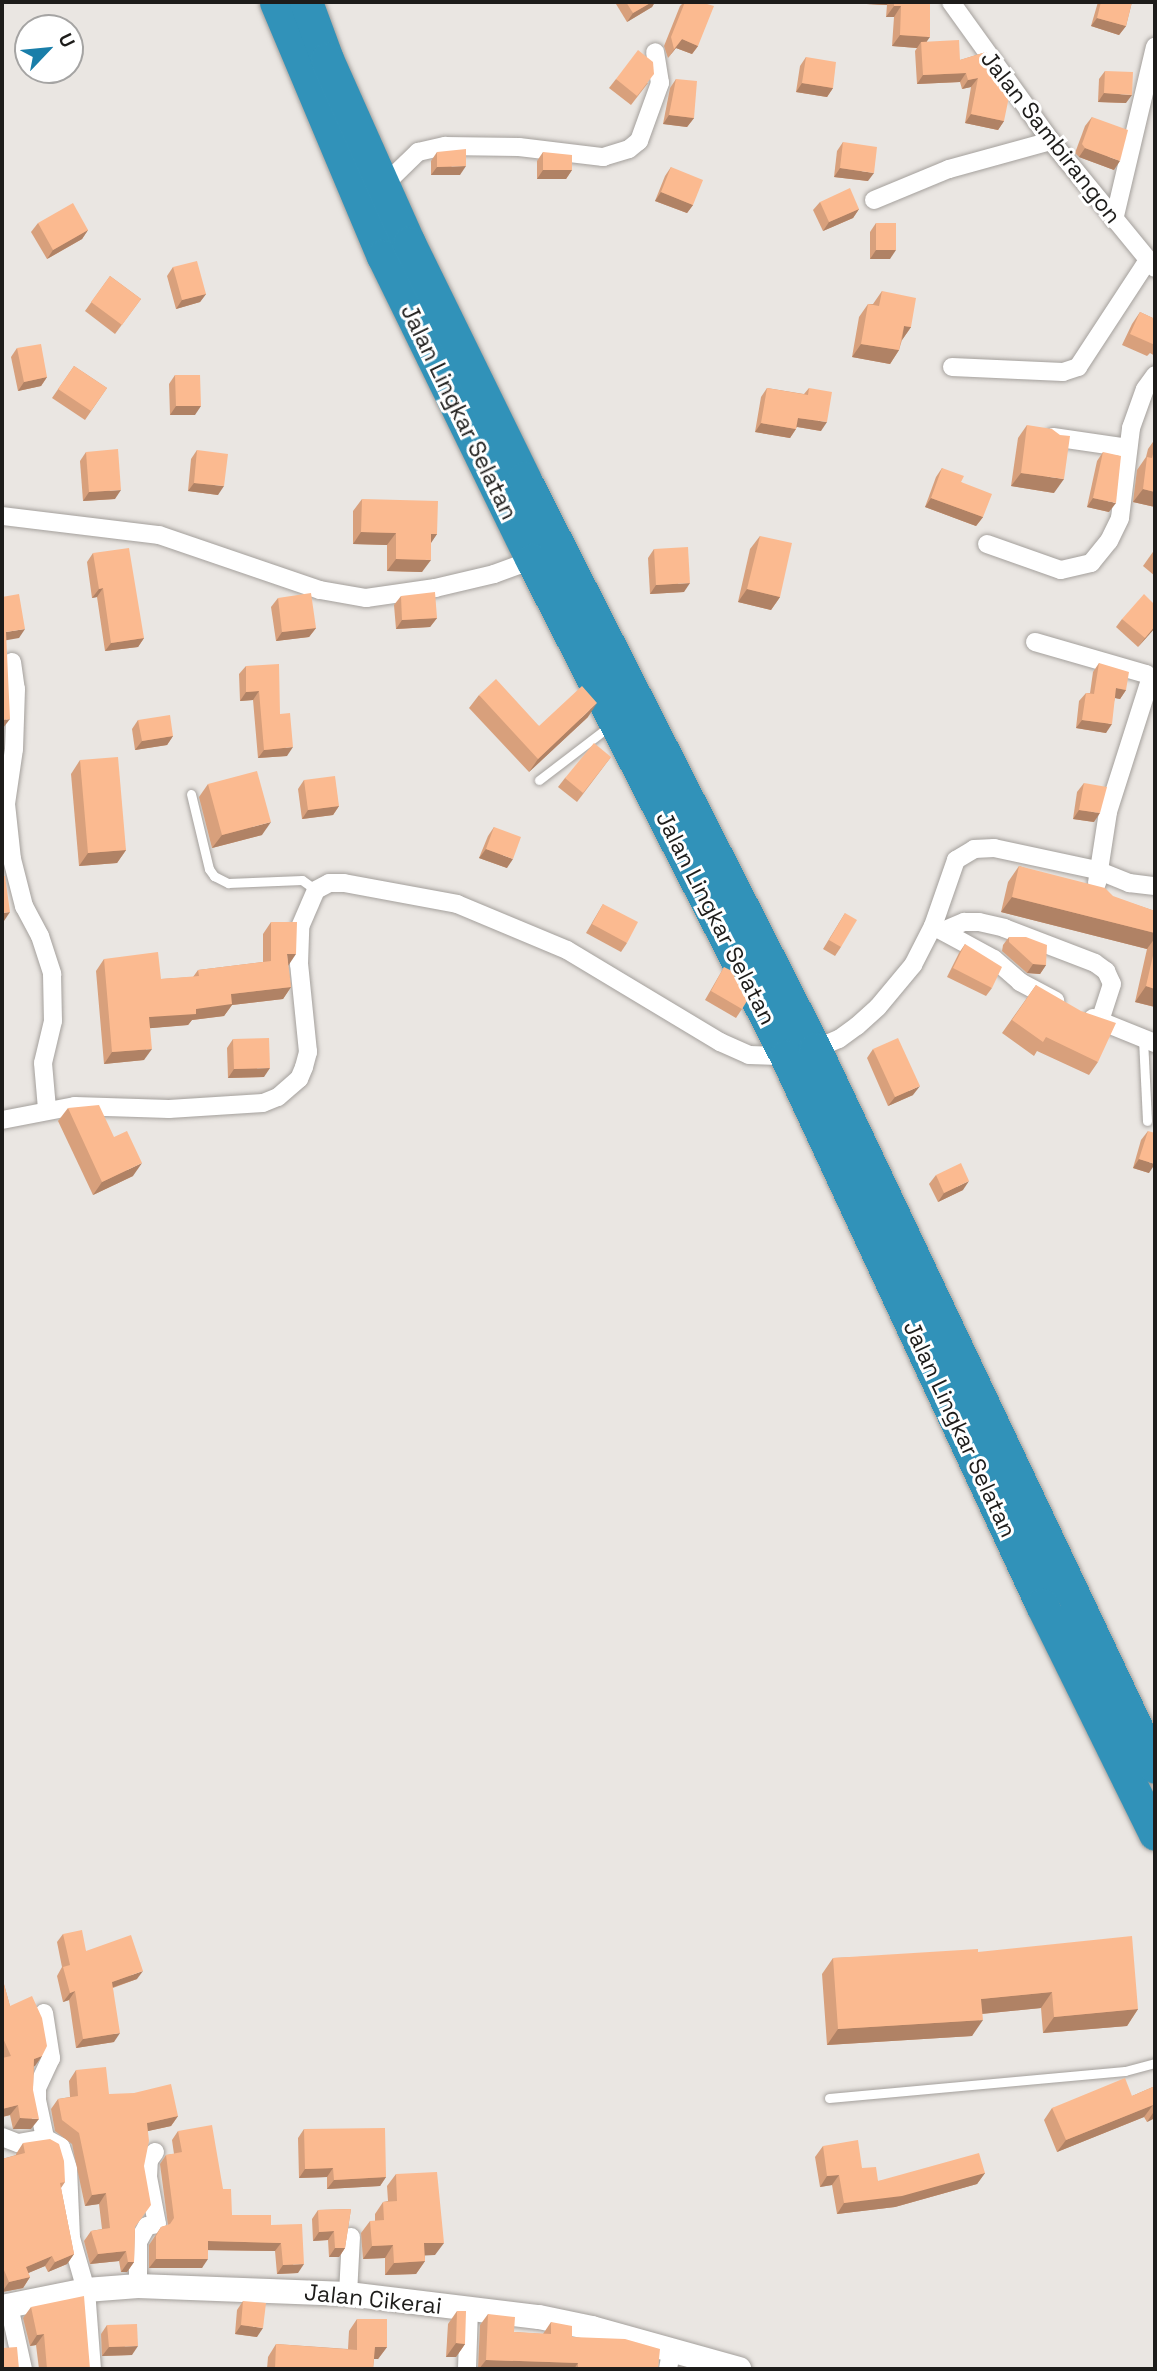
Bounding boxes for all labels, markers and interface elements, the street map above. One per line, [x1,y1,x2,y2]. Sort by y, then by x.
north arrow [14,14,84,84]
text: U [52,29,81,52]
street label: Jalan Sambirangon [975,45,1127,229]
street label: Jalan Lingkar Selatan [395,300,523,524]
street label: Jalan Lingkar Selatan [650,807,782,1029]
street label: Jalan Lingkar Selatan [898,1316,1022,1542]
street label: Jalan Cikerai [303,2278,443,2320]

